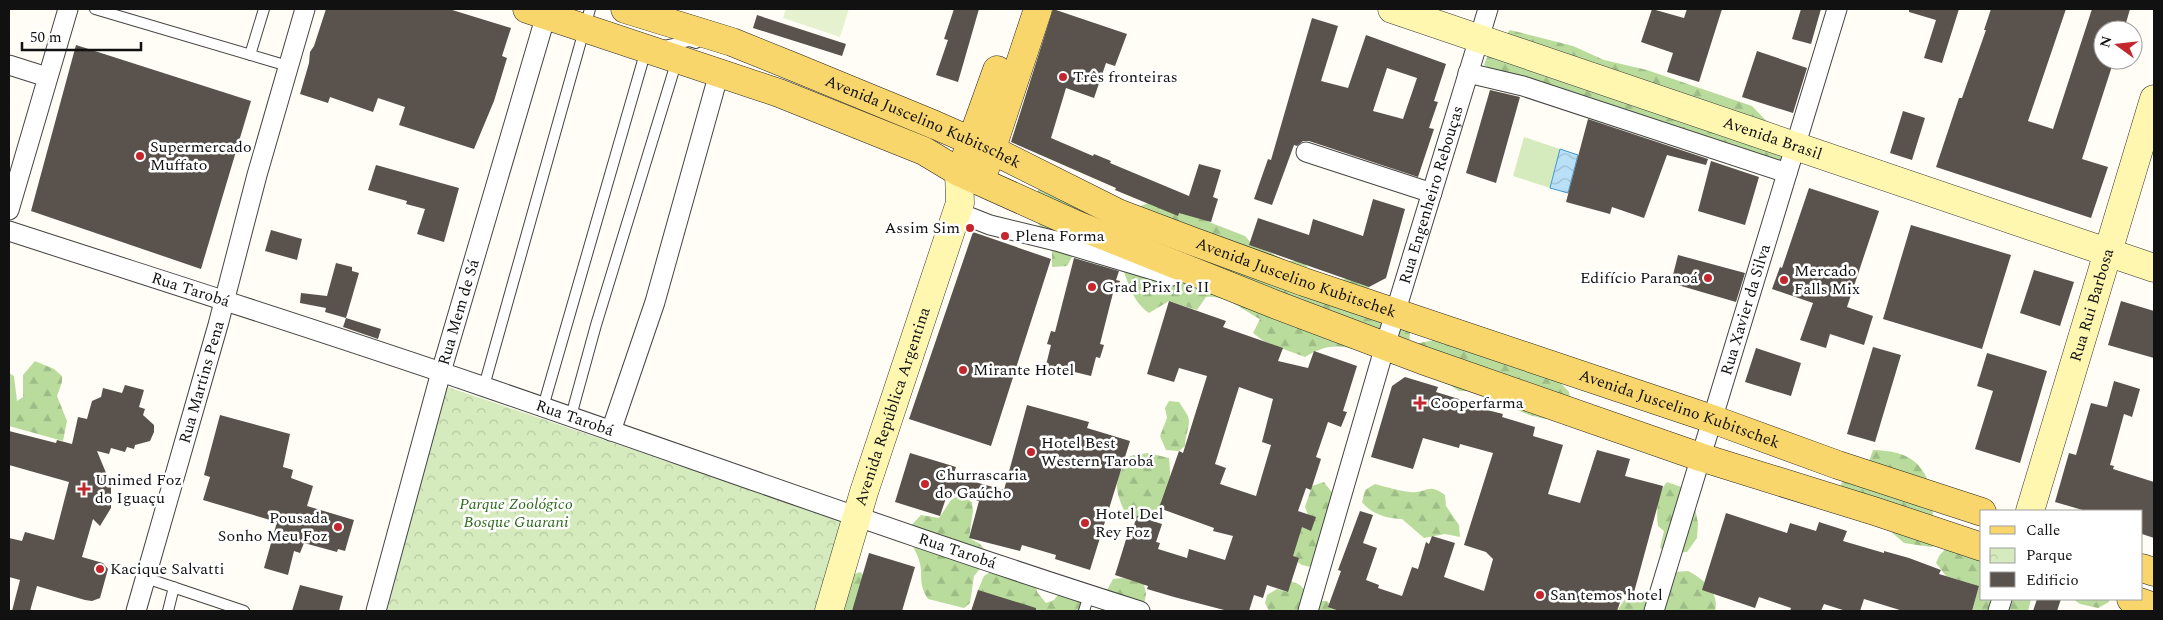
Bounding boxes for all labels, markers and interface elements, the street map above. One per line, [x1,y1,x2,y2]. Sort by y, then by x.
scale bar [22,20,141,52]
north arrow [2093,20,2143,70]
text: 50 m [30,26,62,49]
text: N [2094,34,2118,50]
place label: Três fronteiras [1073,65,1178,89]
street label: Avenida Juscelino Kubitschek [821,69,1025,175]
marker: Três fronteiras [1057,71,1069,83]
street label: Rua Engenheiro Rebouças [1393,103,1470,287]
street label: Avenida Brasil [1720,110,1825,166]
place label: Supermercado Muffato [150,135,252,177]
marker: Supermercado Muffato [134,150,146,162]
place label: Assim Sim [884,216,960,240]
marker: Assim Sim [964,222,976,234]
place label: Plena Forma [1015,224,1105,248]
marker: Plena Forma [999,230,1011,242]
street label: Avenida Juscelino Kubitschek [1192,231,1400,324]
street label: Rua Xavier da Silva [1714,241,1777,378]
street label: Rua Rui Barbosa [2064,245,2120,365]
street label: Rua Mem de Sá [432,256,486,368]
place label: Mercado Falls Mix [1794,259,1860,301]
street label: Rua Tarobá [148,266,233,314]
place label: Edifício Paranoá [1580,266,1698,290]
marker: Edifício Paranoá [1702,272,1714,284]
marker: Mercado Falls Mix [1778,274,1790,286]
place label: Grad Prix I e II [1102,275,1209,299]
marker: Grad Prix I e II [1086,281,1098,293]
street label: Avenida República Argentina [848,304,937,509]
street label: Rua Martins Pena [173,318,231,446]
place label: Mirante Hotel [973,358,1074,382]
street label: Avenida Juscelino Kubitschek [1576,363,1783,455]
marker: Mirante Hotel [957,364,969,376]
place label: Cooperfarma [1430,391,1524,415]
street label: Rua Tarobá [533,393,617,443]
marker: Cooperfarma [1414,397,1426,409]
place label: Hotel Best Western Tarobá [1041,431,1154,473]
marker: Hotel Best Western Tarobá [1025,446,1037,458]
place label: Churrascaria do Gaúcho [935,463,1027,505]
place label: Unimed Foz do Iguaçu [95,468,182,510]
marker: Churrascaria do Gaúcho [919,478,931,490]
marker: Unimed Foz do Iguaçu [77,482,91,496]
park label: Parque Zoológico Bosque Guarani [459,492,573,534]
place label: Hotel Del Rey Foz [1095,502,1164,544]
place label: Pousada Sonho Meu Foz [218,506,328,548]
legend [1980,510,2143,600]
marker: Hotel Del Rey Foz [1079,517,1091,529]
text: Calle [2026,519,2060,542]
marker: Pousada Sonho Meu Foz [332,521,344,533]
street label: Rua Tarobá [915,527,1000,575]
text: Parque [2026,544,2073,567]
place label: Kacique Salvatti [110,557,224,581]
marker: Kacique Salvatti [94,563,106,575]
text: Edificio [2026,569,2079,592]
place label: San temos hotel [1550,583,1663,607]
marker: San temos hotel [1534,589,1546,601]

